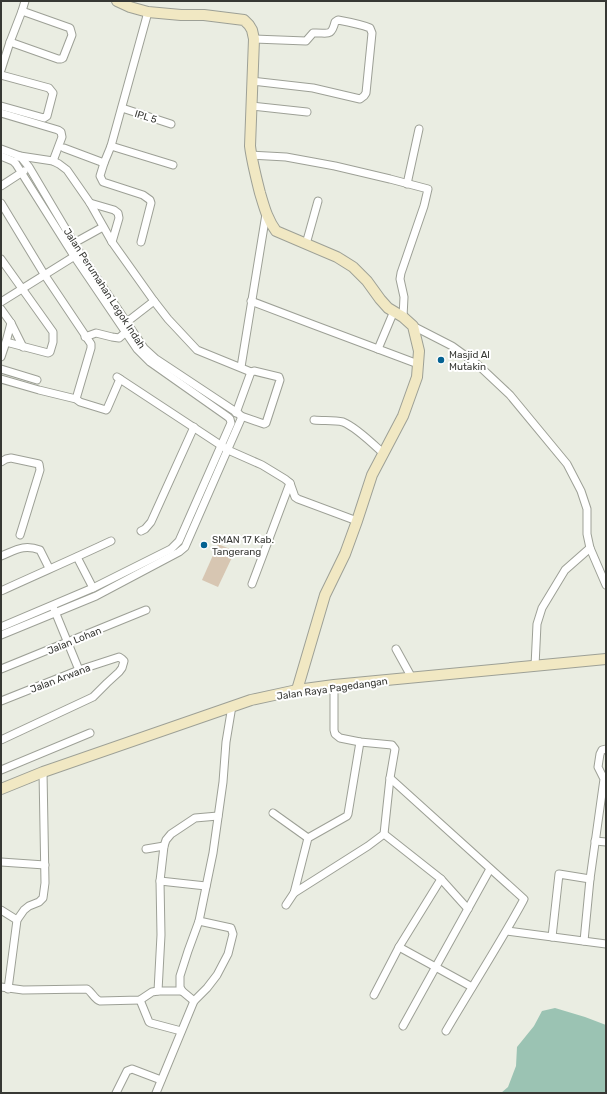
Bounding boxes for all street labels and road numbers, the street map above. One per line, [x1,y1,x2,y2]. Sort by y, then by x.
street label: IPL 5 [133,108,158,126]
street label: Jalan Perumahan Legok Indah [61,226,148,351]
street label: Jalan Lohan [46,625,103,657]
street label: Jalan Arwana [29,662,92,696]
street label: Jalan Raya Pagedangan [276,675,388,703]

